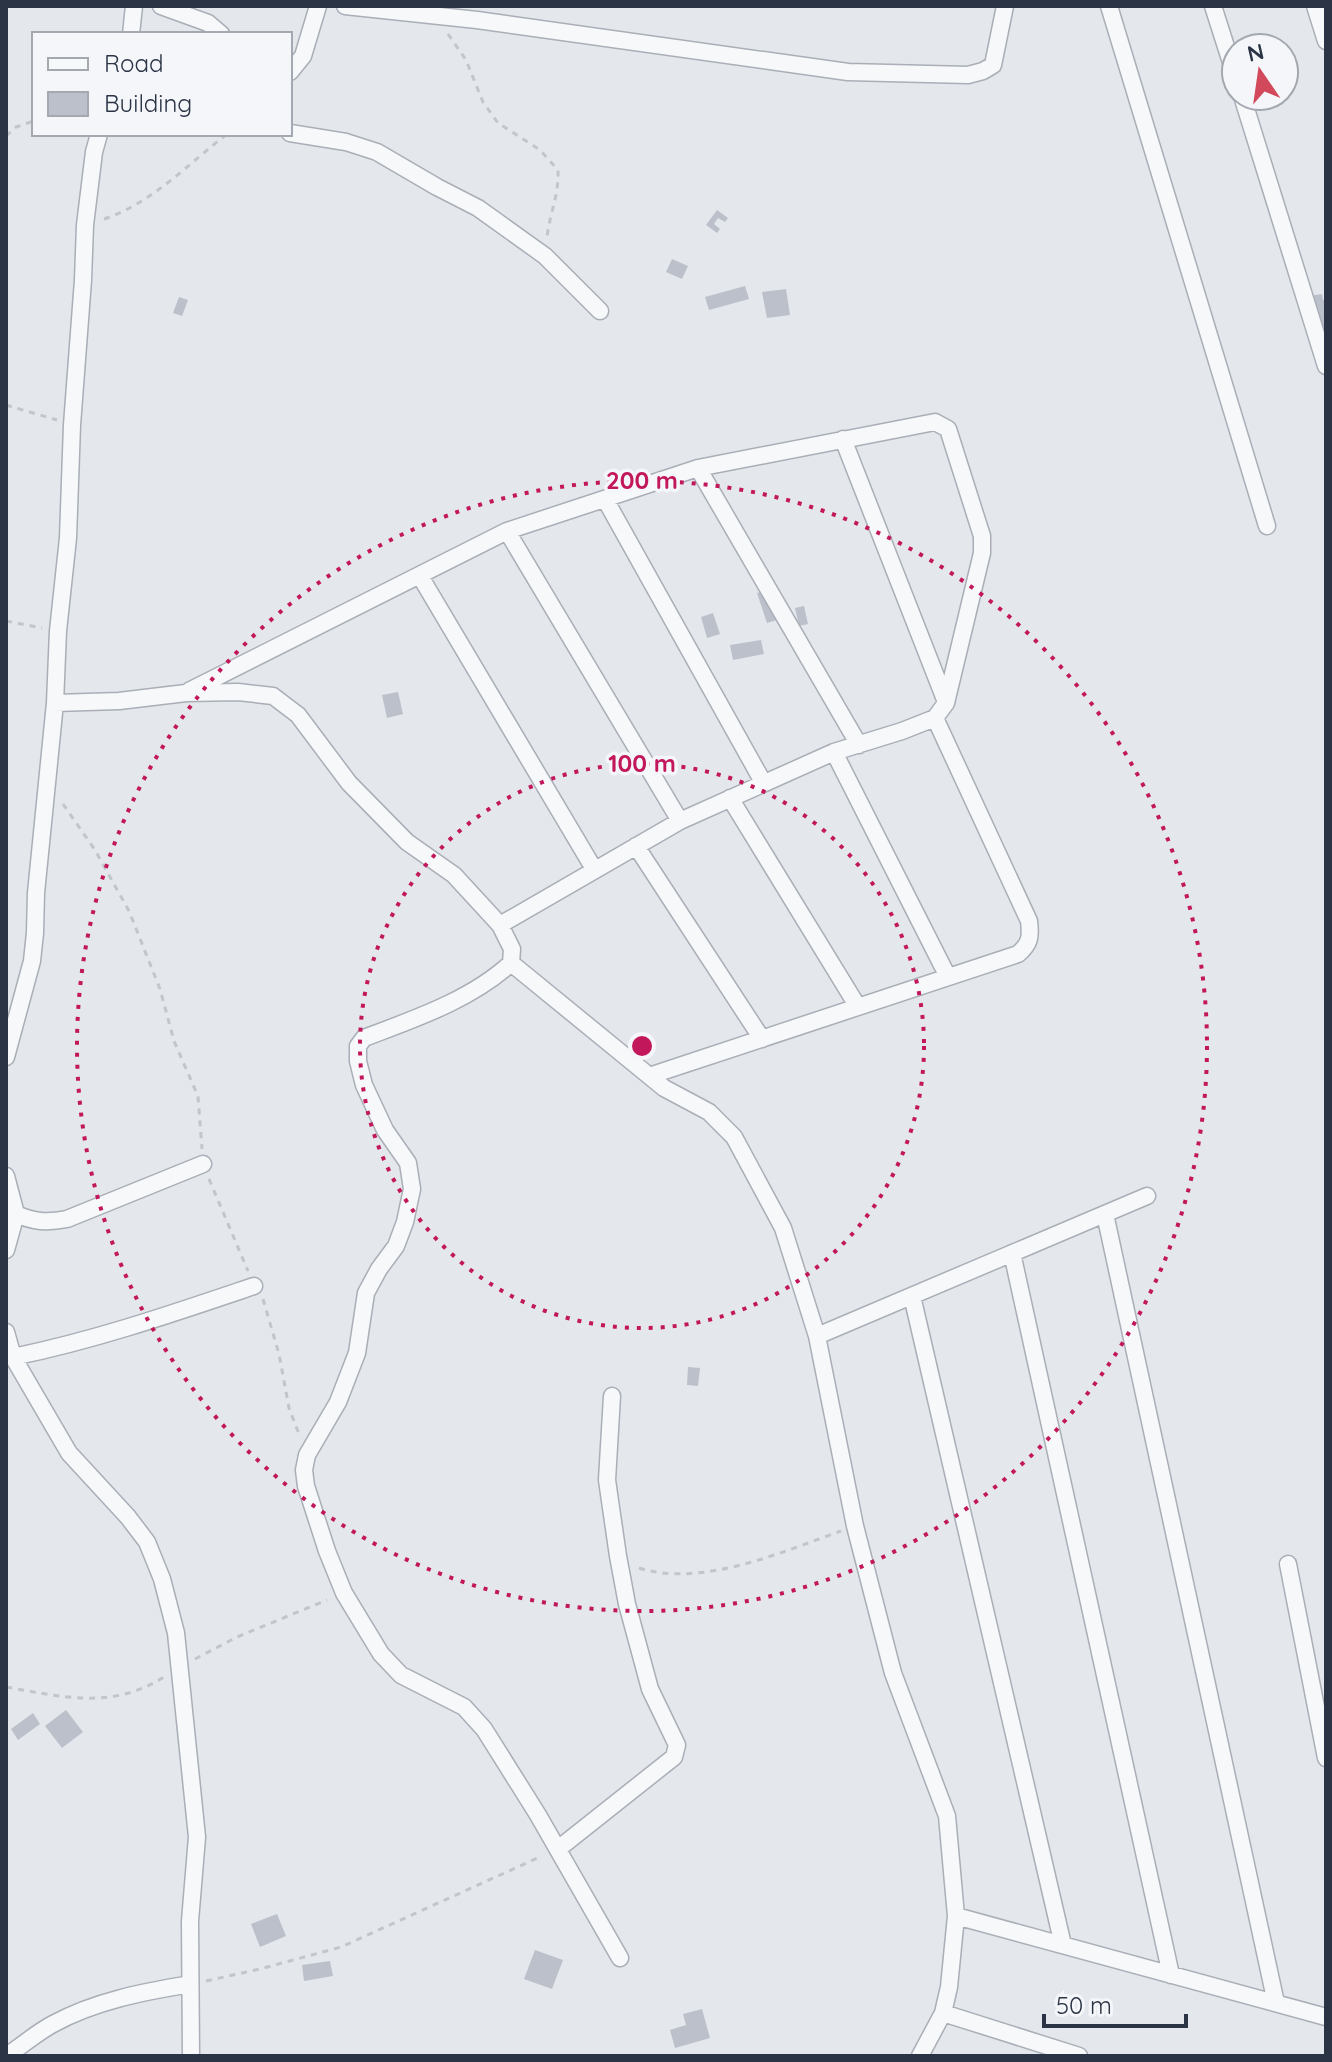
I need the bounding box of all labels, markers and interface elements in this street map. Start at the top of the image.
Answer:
legend [32,32,292,136]
north arrow [1220,32,1300,112]
text: N [1244,37,1267,68]
text: Road [104,48,164,78]
text: Building [104,88,192,118]
text: 200 m [606,465,678,495]
text: 100 m [608,748,676,778]
centre of rings [628,1032,656,1060]
scale bar [1044,1978,1186,2028]
text: 50 m [1056,1990,1112,2020]

